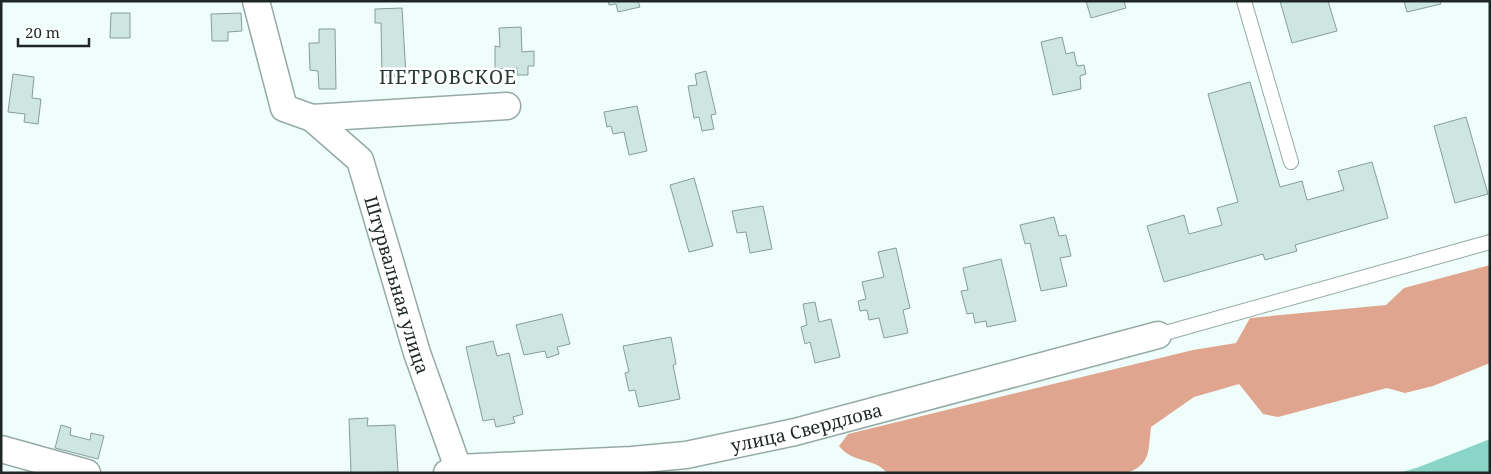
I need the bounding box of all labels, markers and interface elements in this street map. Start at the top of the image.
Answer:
scale bar [18,15,89,47]
text: 20 m [25,22,60,42]
district label: ПЕТРОВСКОЕ [379,64,517,90]
street label: Штурвальная улица [359,193,435,377]
street label: улица Свердлова [728,397,885,457]

